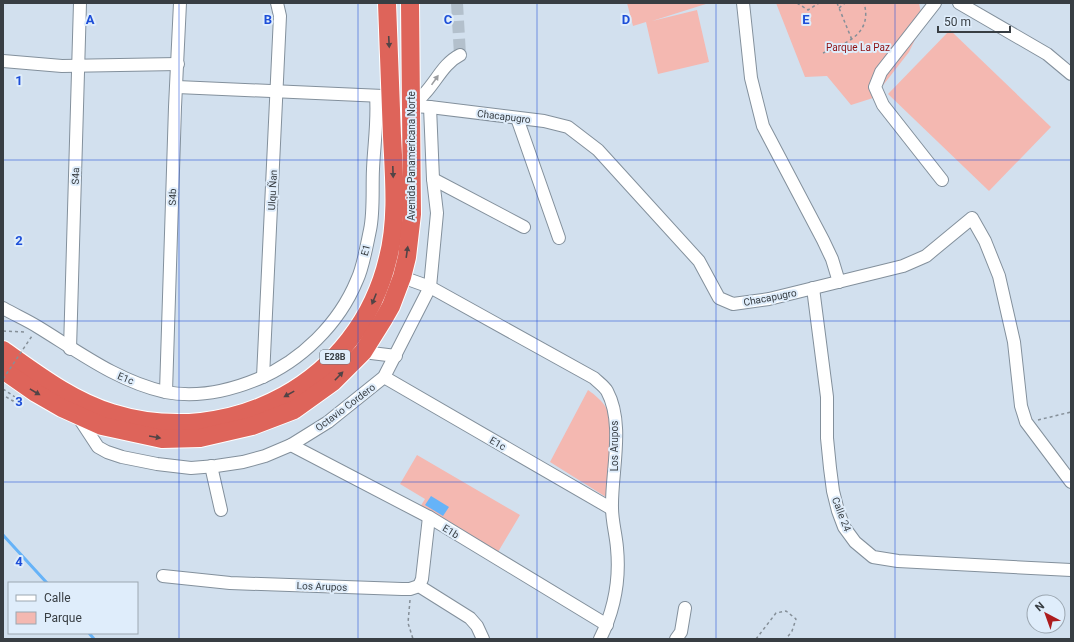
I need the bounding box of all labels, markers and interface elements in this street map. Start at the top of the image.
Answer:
scale bar [938,8,1010,34]
text: A [86,12,95,27]
text: B [264,12,272,27]
text: C [444,12,453,27]
text: D [622,12,630,27]
text: E [802,12,810,27]
text: 50 m [944,15,971,29]
one-way arrow [385,36,392,48]
park label: Parque La Paz [826,42,890,53]
text: 1 [15,73,23,88]
one-way arrow [431,75,439,85]
street label: Avenida Panamericana Norte [406,91,417,221]
street label: Chacapugro [477,108,532,125]
one-way arrow [390,166,397,178]
street label: S4a [70,167,81,185]
street label: Ulqu Ñan [265,169,279,211]
street label: S4b [167,188,178,206]
text: 2 [15,233,23,248]
street label: E1 [359,243,372,257]
one-way arrow [404,246,410,258]
street label: Chacapugro [743,287,798,308]
one-way arrow [371,293,377,305]
road number: E28B [320,350,350,364]
street label: E1c [116,370,136,387]
one-way arrow [335,371,344,381]
street label: Octavio Cordero [313,381,377,433]
one-way arrow [30,388,40,396]
one-way arrow [283,390,294,397]
text: 3 [15,394,23,409]
street label: Los Arupos [609,421,620,471]
one-way arrow [149,435,162,441]
street label: E1c [488,435,508,452]
street label: Calle 24 [830,495,853,533]
street label: E1b [441,522,461,541]
text: 4 [15,554,23,569]
street label: Los Arupos [296,580,347,593]
legend [8,582,138,634]
text: Calle [44,591,71,605]
north arrow [1026,594,1066,634]
text: N [1033,599,1047,614]
text: Parque [44,611,82,625]

